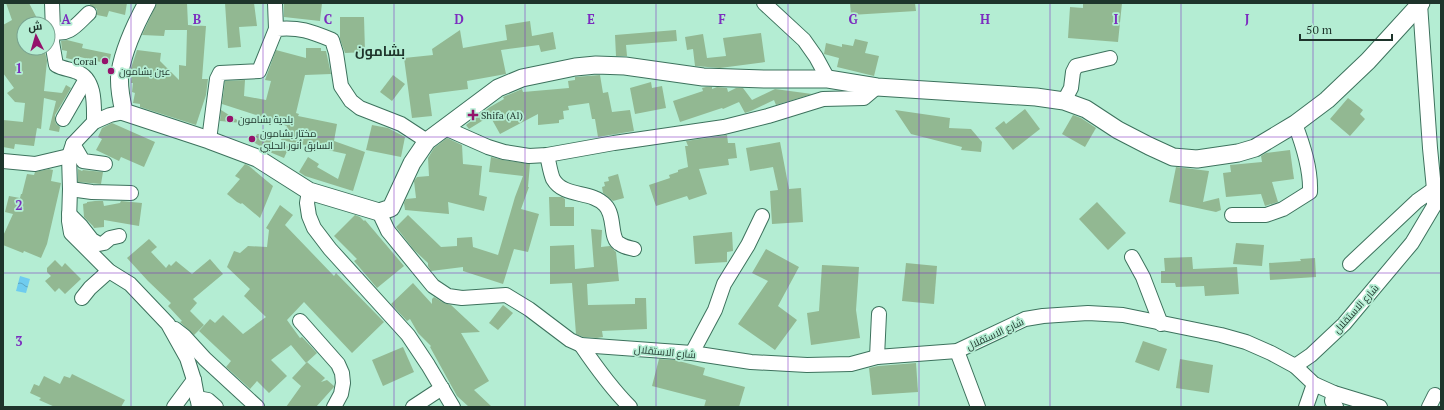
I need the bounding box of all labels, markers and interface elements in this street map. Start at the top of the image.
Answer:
text: A [61,10,71,28]
text: B [193,10,201,28]
text: C [324,10,332,28]
text: D [454,10,464,28]
text: E [587,10,595,28]
text: F [718,10,726,28]
text: G [848,10,858,28]
text: H [980,10,990,28]
text: I [1114,10,1119,28]
text: J [1245,10,1250,28]
north arrow [16,16,56,56]
scale bar [1300,16,1392,42]
text: ش [27,18,43,34]
text: 50 m [1306,22,1333,37]
district label: بشامون [355,41,405,60]
place label: Coral [73,55,97,68]
marker: Coral [100,56,110,66]
text: 1 [15,59,23,77]
place label: عين بشامون [119,65,170,78]
marker: عين بشامون [106,66,116,76]
place label: Shifa (Al) [481,109,523,122]
marker: Shifa (Al) [468,110,478,120]
place label: بلدية بشامون [238,113,293,126]
marker: بلدية بشامون [225,114,235,124]
place label: مختار بشامون السابق أنور الحلبي [260,127,333,153]
marker: مختار بشامون السابق أنور الحلبي [247,134,257,144]
text: 2 [15,196,23,214]
street label: شارع الاستقلال [1330,282,1382,336]
street label: شارع الاستقلال [964,315,1026,353]
text: 3 [15,332,23,350]
street label: شارع الاستقلال [634,343,696,361]

